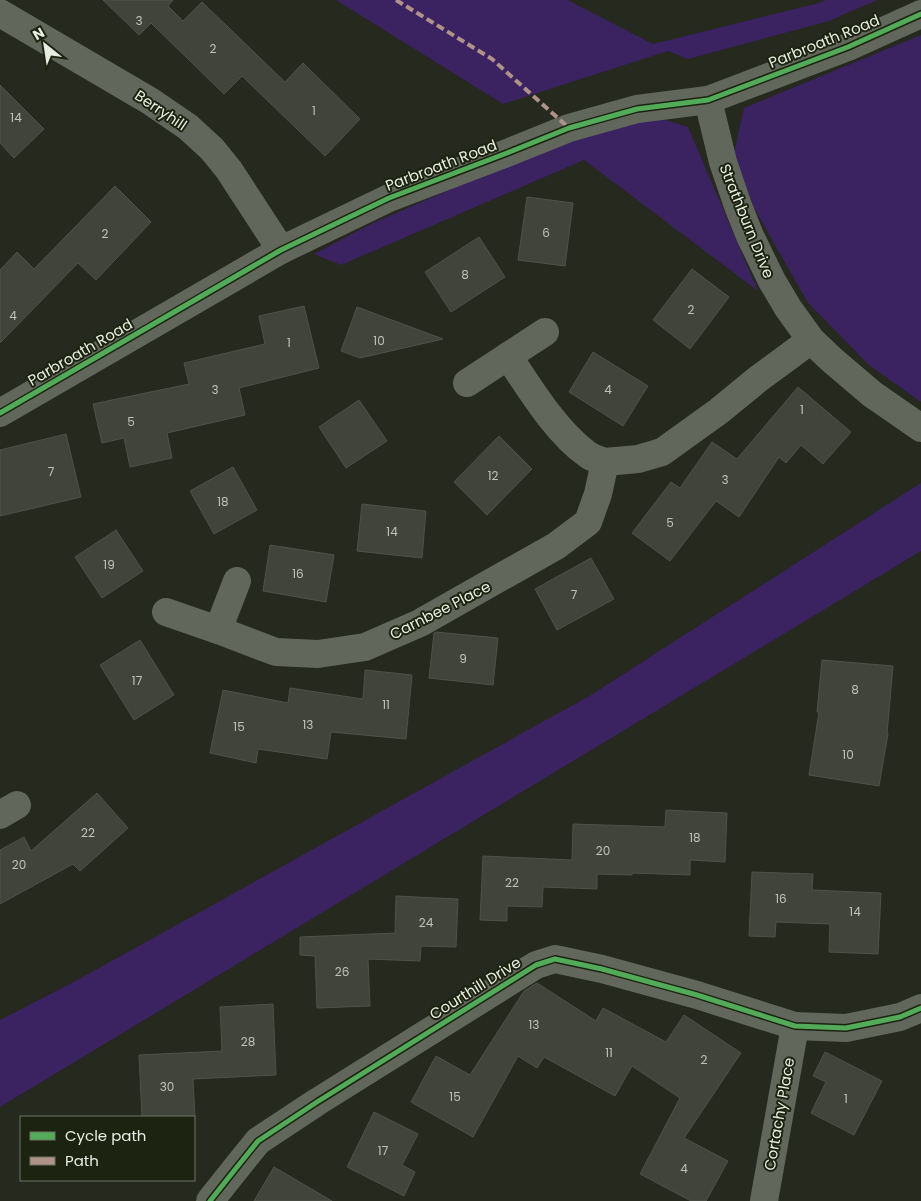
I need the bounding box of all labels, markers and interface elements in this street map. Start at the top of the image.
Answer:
street label: Parbroath Road [765,9,883,73]
house number: 3 [135,12,143,29]
north arrow [20,20,70,70]
text: N [29,22,48,45]
house number: 2 [210,40,217,57]
street label: Berryhill [131,85,191,135]
house number: 1 [312,102,316,119]
house number: 14 [10,109,22,126]
street label: Parbroath Road [382,134,500,196]
street label: Strathburn Drive [714,161,780,281]
house number: 6 [542,224,550,241]
house number: 2 [102,225,109,242]
house number: 8 [461,266,469,283]
house number: 2 [688,301,695,318]
house number: 4 [9,307,17,324]
street label: Parbroath Road [24,313,136,391]
house number: 10 [373,332,385,349]
house number: 1 [287,334,291,351]
house number: 3 [211,381,219,398]
house number: 4 [604,381,612,398]
house number: 1 [800,401,804,418]
house number: 5 [127,413,135,430]
house number: 7 [48,463,55,480]
house number: 12 [488,467,498,484]
house number: 3 [721,471,729,488]
house number: 18 [217,493,229,510]
house number: 5 [666,514,674,531]
house number: 14 [386,523,398,540]
house number: 19 [103,556,115,573]
house number: 16 [292,565,304,582]
street label: Carnbee Place [386,576,494,644]
house number: 7 [571,586,578,603]
house number: 9 [459,650,467,667]
house number: 17 [132,672,143,689]
house number: 8 [851,681,859,698]
house number: 11 [382,696,390,713]
house number: 13 [303,716,313,733]
house number: 15 [233,718,245,735]
house number: 10 [842,746,854,763]
house number: 22 [81,824,95,841]
house number: 18 [689,829,701,846]
house number: 20 [596,842,610,859]
house number: 20 [12,856,26,873]
house number: 22 [505,874,519,891]
house number: 16 [775,890,787,907]
house number: 14 [849,903,861,920]
house number: 24 [419,914,434,931]
street label: Courthill Drive [425,952,525,1024]
house number: 26 [335,963,349,980]
house number: 13 [529,1016,539,1033]
house number: 28 [241,1033,255,1050]
house number: 11 [605,1044,613,1061]
house number: 2 [701,1051,708,1068]
street label: Cortachy Place [759,1056,799,1172]
house number: 30 [160,1078,174,1095]
house number: 15 [449,1088,461,1105]
house number: 1 [844,1090,848,1107]
legend [20,1116,195,1181]
text: Cycle path [65,1125,146,1146]
house number: 17 [378,1142,389,1159]
text: Path [65,1150,99,1171]
house number: 4 [680,1160,688,1177]

